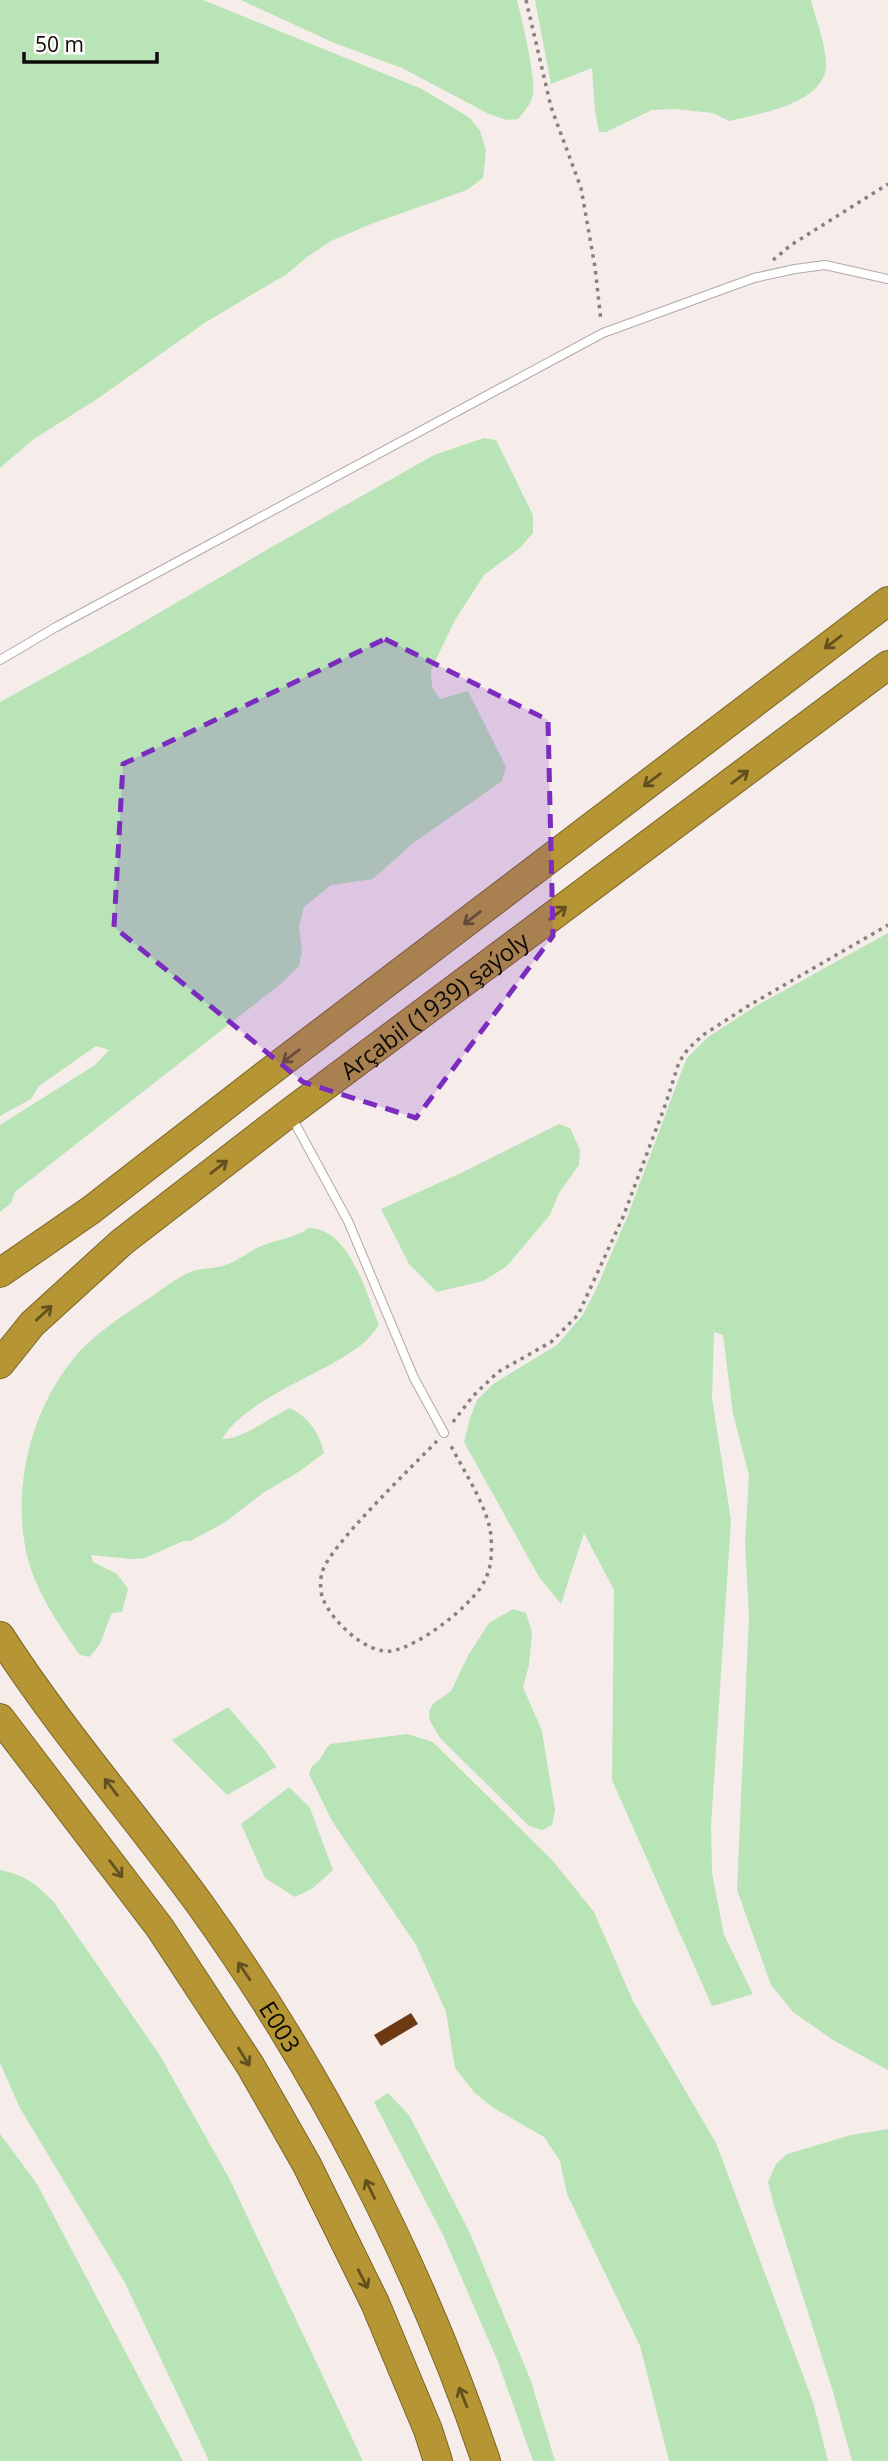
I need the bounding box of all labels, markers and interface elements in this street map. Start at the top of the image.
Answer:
scale bar [24,21,158,65]
text: 50 m [35,30,84,58]
one-way arrow [824,634,843,649]
one-way arrow [730,770,749,784]
one-way arrow [644,772,662,787]
one-way arrow [548,906,567,921]
one-way arrow [463,910,481,925]
street label: Arçabil (1939) şaýoly [333,923,536,1086]
one-way arrow [282,1048,300,1063]
one-way arrow [209,1160,228,1175]
one-way arrow [35,1304,52,1321]
one-way arrow [103,1778,118,1797]
one-way arrow [109,1859,123,1878]
one-way arrow [237,1962,252,1981]
street label: E003 [253,1994,309,2058]
one-way arrow [238,2046,252,2066]
one-way arrow [363,2179,377,2200]
one-way arrow [356,2268,370,2289]
one-way arrow [455,2386,468,2408]

